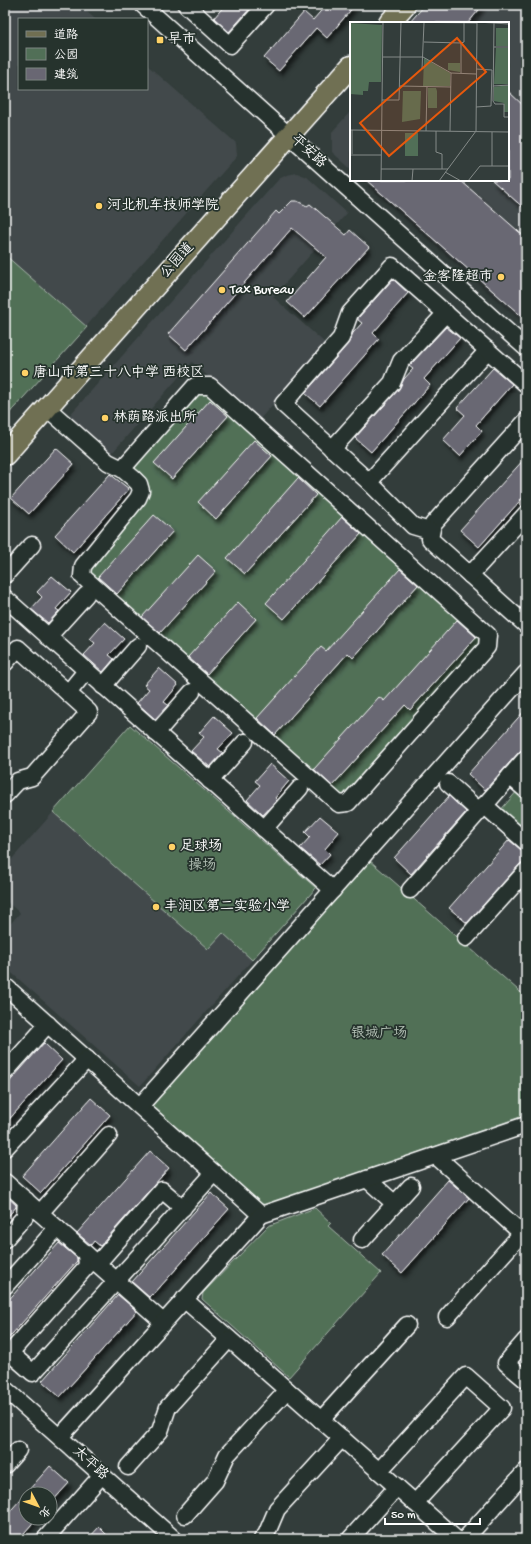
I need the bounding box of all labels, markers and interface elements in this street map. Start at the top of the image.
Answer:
legend [18,18,148,90]
inset map [350,22,509,181]
text: 道路 [54,28,78,43]
place label: 早市 [168,31,196,49]
marker: 早市 [155,35,165,45]
text: 公园 [54,48,78,63]
text: 建筑 [54,68,78,83]
street label: 平安路 [287,131,330,172]
place label: 河北机车技师学院 [107,197,219,215]
marker: 河北机车技师学院 [94,201,104,211]
street label: 公园道 [157,239,198,282]
place label: 金客隆超市 [423,269,493,286]
marker: 金客隆超市 [496,272,506,282]
place label: Tax Bureau [229,282,295,299]
marker: Tax Bureau [217,285,227,295]
place label: 唐山市第三十八中学 西校区 [33,364,204,382]
marker: 唐山市第三十八中学 西校区 [20,368,30,378]
place label: 林荫路派出所 [113,409,197,427]
marker: 林荫路派出所 [100,413,110,423]
place label: 足球场 [180,838,222,856]
marker: 足球场 [167,842,177,852]
park label: 操场 [188,857,216,875]
place label: 丰润区第二实验小学 [164,898,290,916]
marker: 丰润区第二实验小学 [151,902,161,912]
park label: 银城广场 [351,1025,407,1043]
street label: 太平路 [69,1443,112,1484]
north arrow [18,1486,58,1526]
scale bar [385,1500,480,1526]
text: 北 [36,1503,52,1519]
text: 50 m [391,1509,416,1523]

